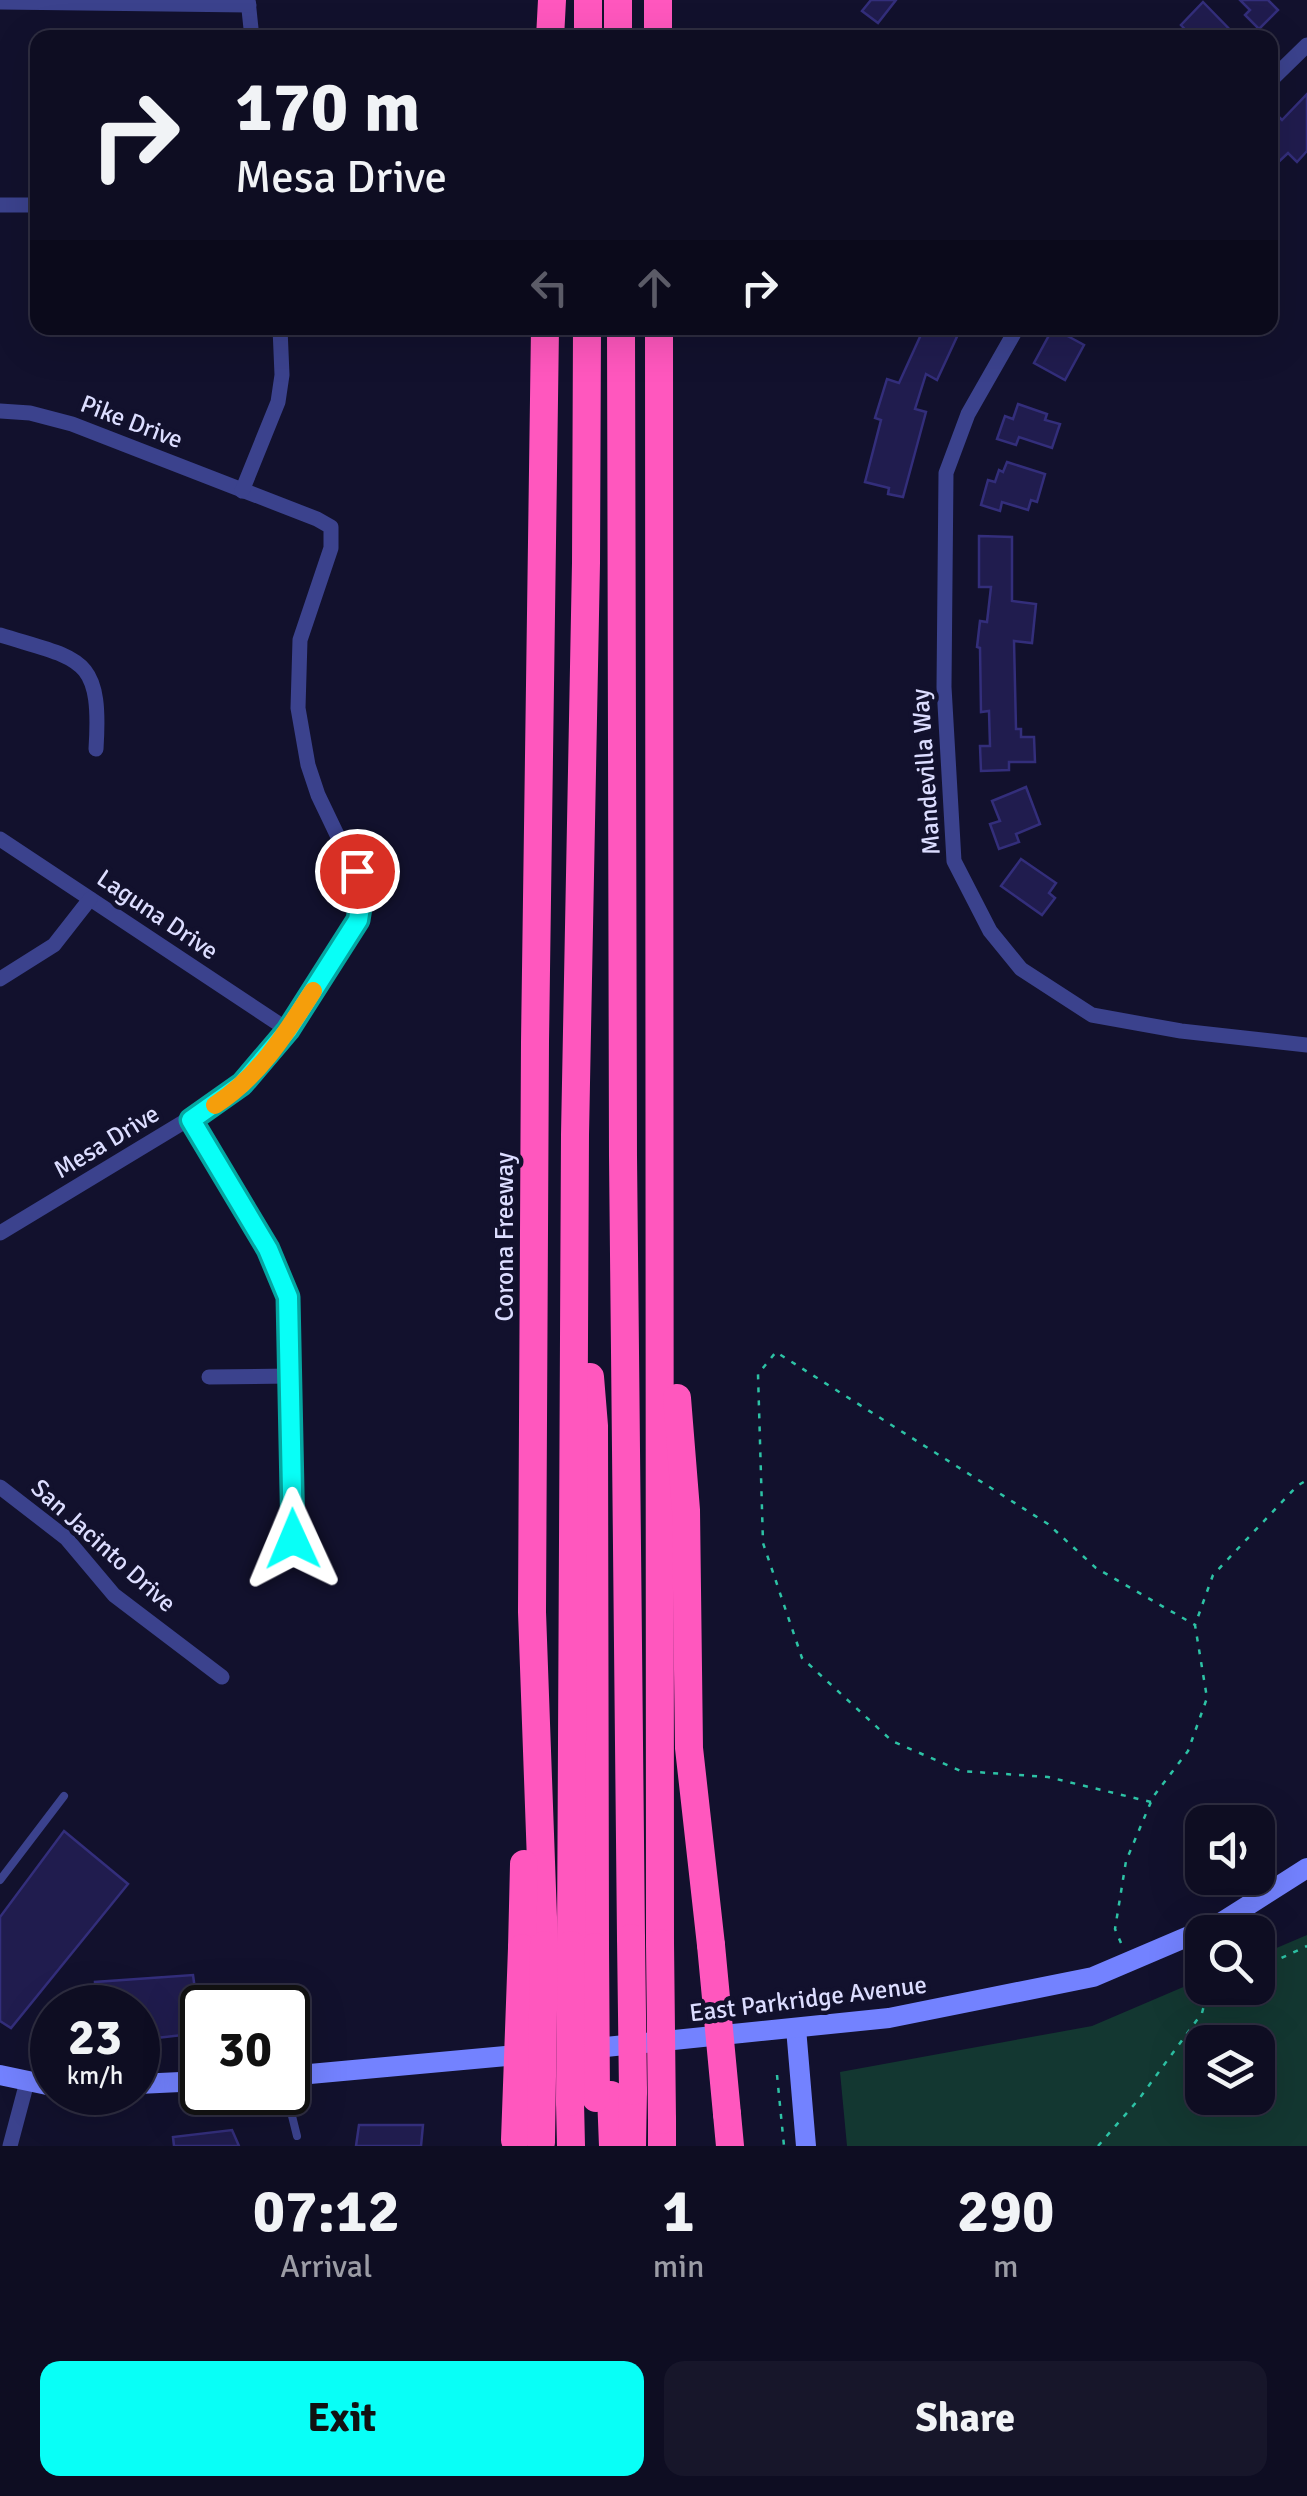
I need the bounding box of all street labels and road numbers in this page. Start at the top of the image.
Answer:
street label: Pike Drive [76,388,187,455]
street label: Mandevilla Way [904,687,947,856]
street label: Laguna Drive [91,862,224,966]
street label: Mesa Drive [48,1098,165,1185]
street label: Corona Freeway [489,1152,520,1322]
street label: San Jacinto Drive [25,1472,182,1619]
street label: East Parkridge Avenue [688,1969,929,2028]

